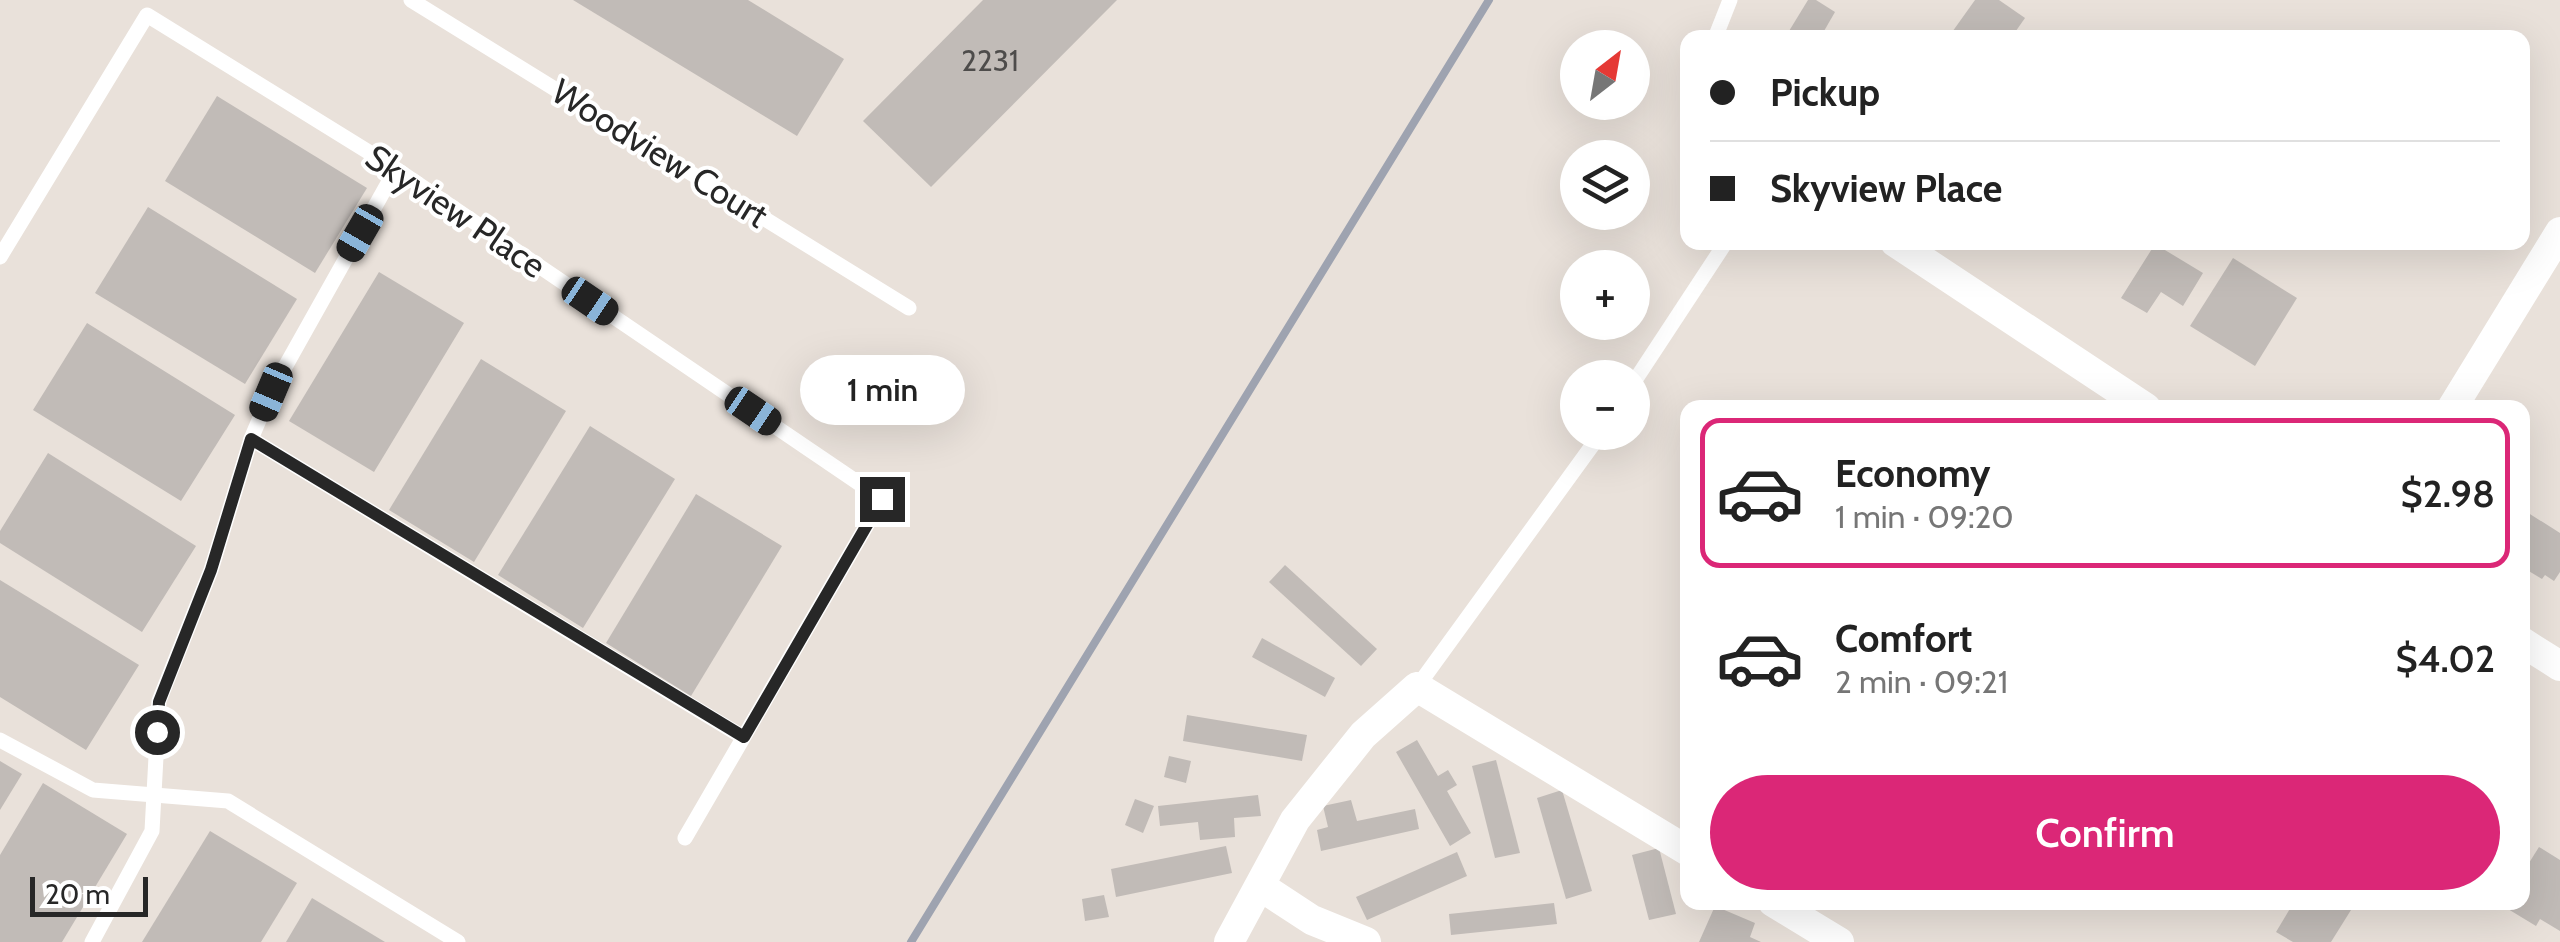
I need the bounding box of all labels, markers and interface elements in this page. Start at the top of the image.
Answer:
north arrow [1560,30,1650,120]
map controls [1560,30,1650,450]
house number: 2231 [961,42,1019,79]
street label: Woodview Court [544,69,776,237]
text: Pickup [1770,69,1880,116]
street label: Skyview Place [358,135,554,287]
button: layers [1560,140,1650,230]
text: Skyview Place [1770,165,2002,212]
car [332,200,388,266]
button: + [1560,250,1650,340]
car [557,272,623,330]
callout: 1 min [800,354,964,424]
car [245,359,297,425]
button: − [1560,360,1650,450]
text: 1 min [847,370,918,409]
car [720,382,786,440]
icon: car [1715,448,1805,538]
text: Economy [1835,450,1990,497]
text: $2.98 [2401,470,2495,517]
route end [860,477,905,522]
text: 1 min · 09:20 [1835,497,2014,536]
icon: car [1715,613,1805,703]
text: Comfort [1835,615,1972,662]
text: $4.02 [2396,635,2495,682]
text: 2 min · 09:21 [1835,662,2008,701]
route start [135,710,180,755]
button: Confirm [1710,775,2500,890]
scale bar [30,872,148,916]
text: 20 m [45,877,110,911]

